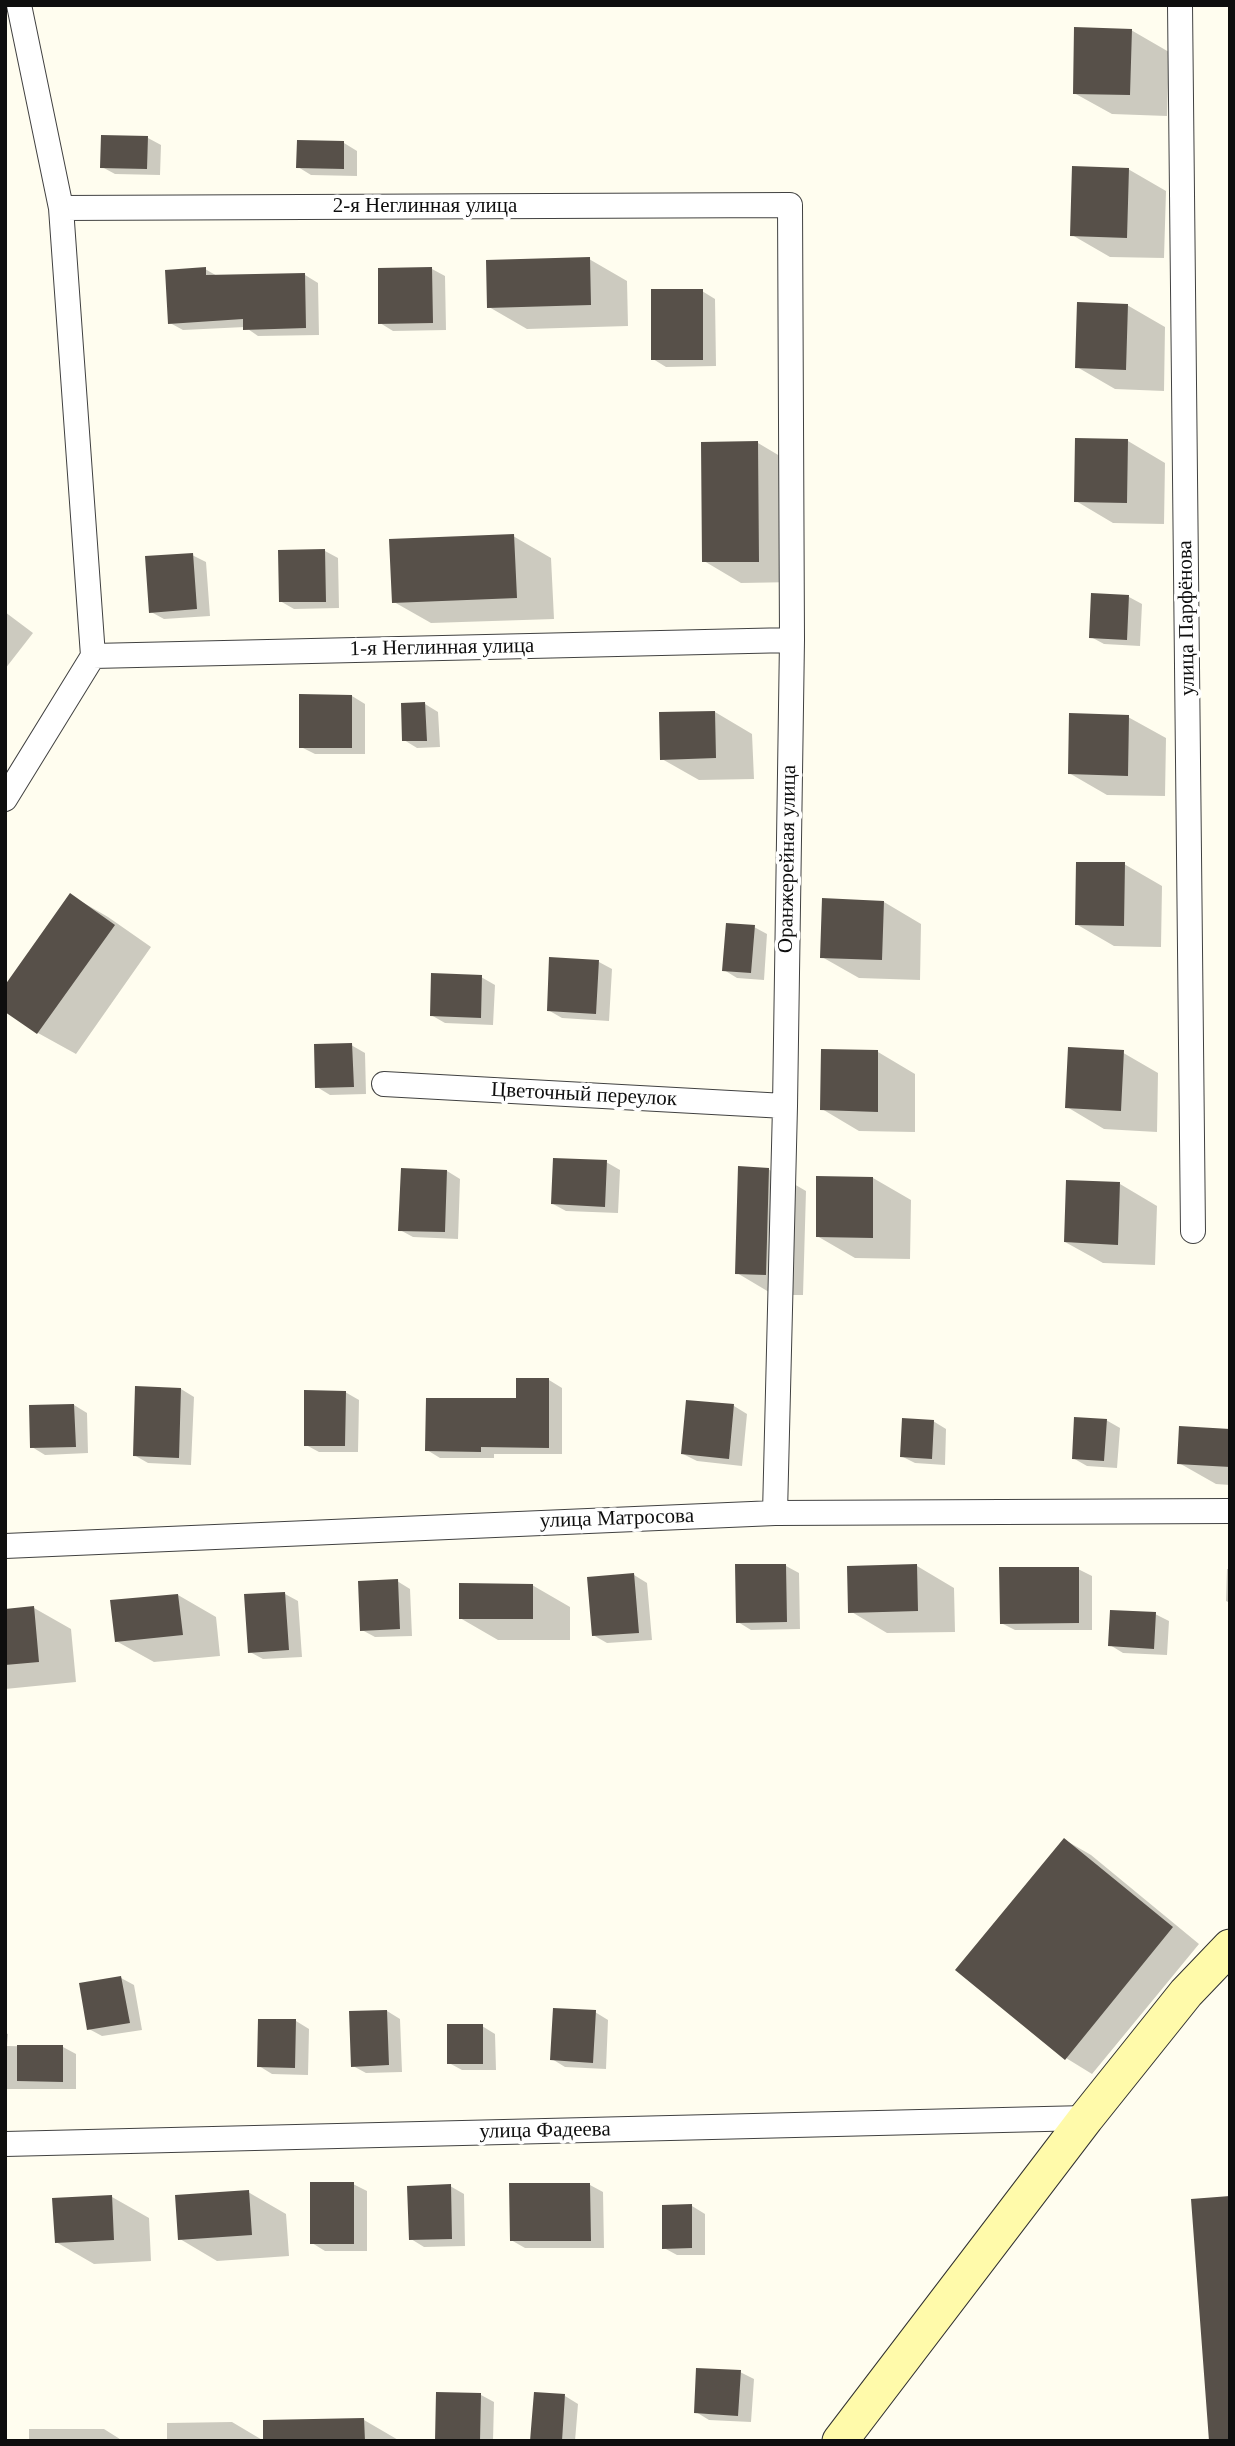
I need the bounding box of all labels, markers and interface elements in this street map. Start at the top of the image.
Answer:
street label: 2-я Неглинная улица [333,193,517,219]
street label: улица Парфёнова [1173,540,1201,696]
street label: 1-я Неглинная улица [349,634,535,662]
street label: Оранжерейная улица [774,765,802,953]
street label: Цветочный переулок [490,1078,678,1112]
street label: улица Матросова [539,1504,695,1534]
street label: улица Фадеева [479,2117,611,2145]

